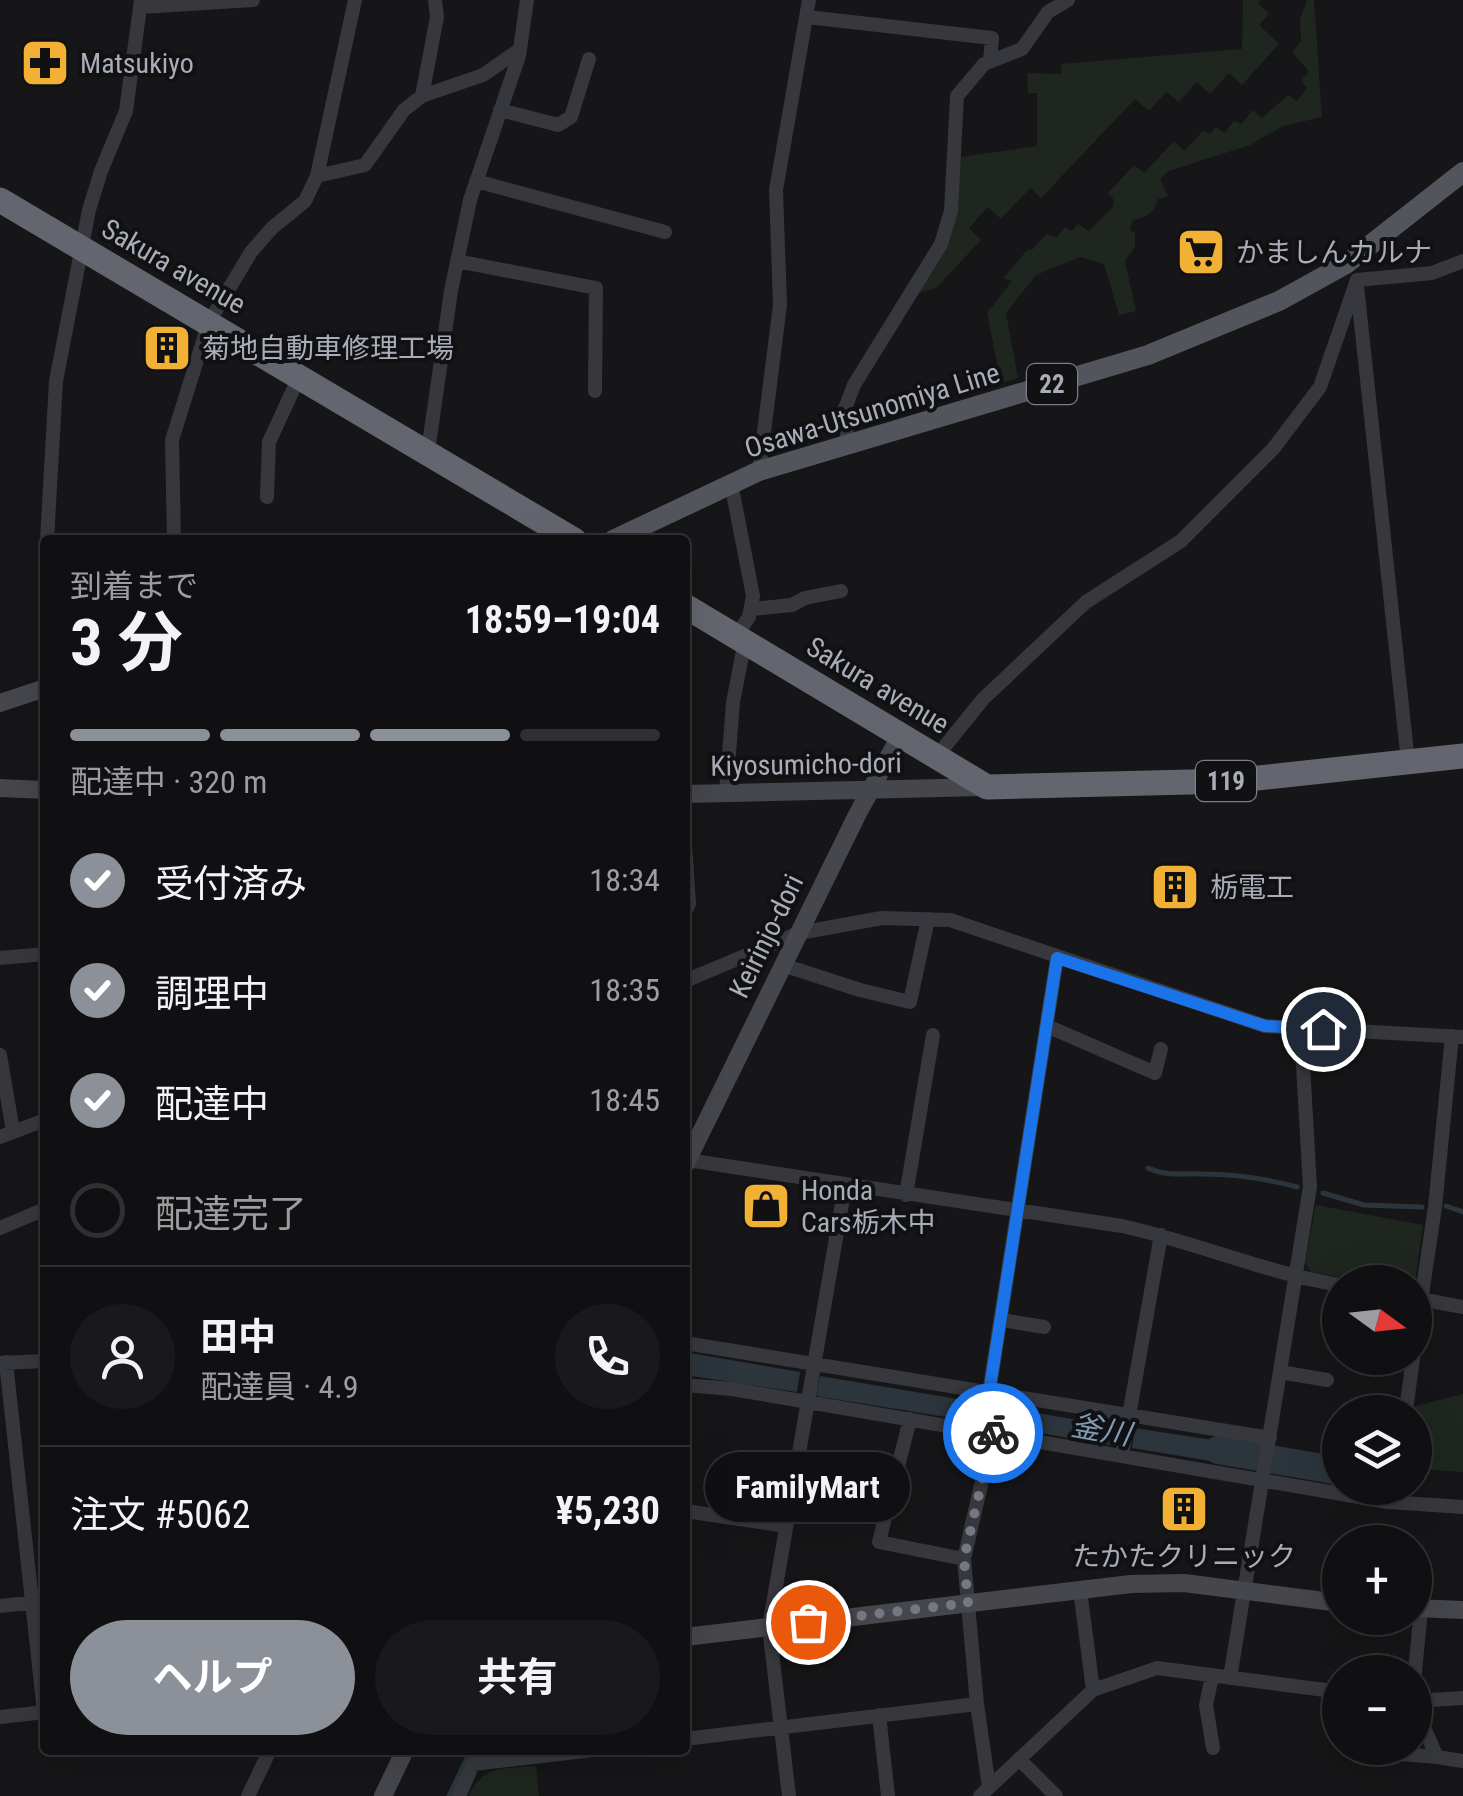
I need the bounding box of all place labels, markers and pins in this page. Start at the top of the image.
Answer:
pharmacy icon: Matsukiyo [19,37,71,89]
place label: Matsukiyo [80,47,194,80]
supermarket icon: かましんカルナ [1175,226,1227,278]
place label: かましんカルナ [1236,236,1432,269]
building icon: 菊地自動車修理工場 [141,322,193,374]
place label: 菊地自動車修理工場 [202,332,454,365]
building icon: 栃電工 [1149,861,1201,913]
place label: 栃電工 [1210,871,1294,904]
pin [1281,987,1366,1072]
place label: Honda Cars栃木中 [801,1174,936,1239]
shop icon: Honda Cars栃木中 [740,1180,792,1232]
callout: FamilyMart [706,1452,910,1522]
building icon: たかたクリニック [1158,1483,1210,1535]
place label: たかたクリニック [1072,1540,1296,1573]
pin [766,1580,851,1665]

